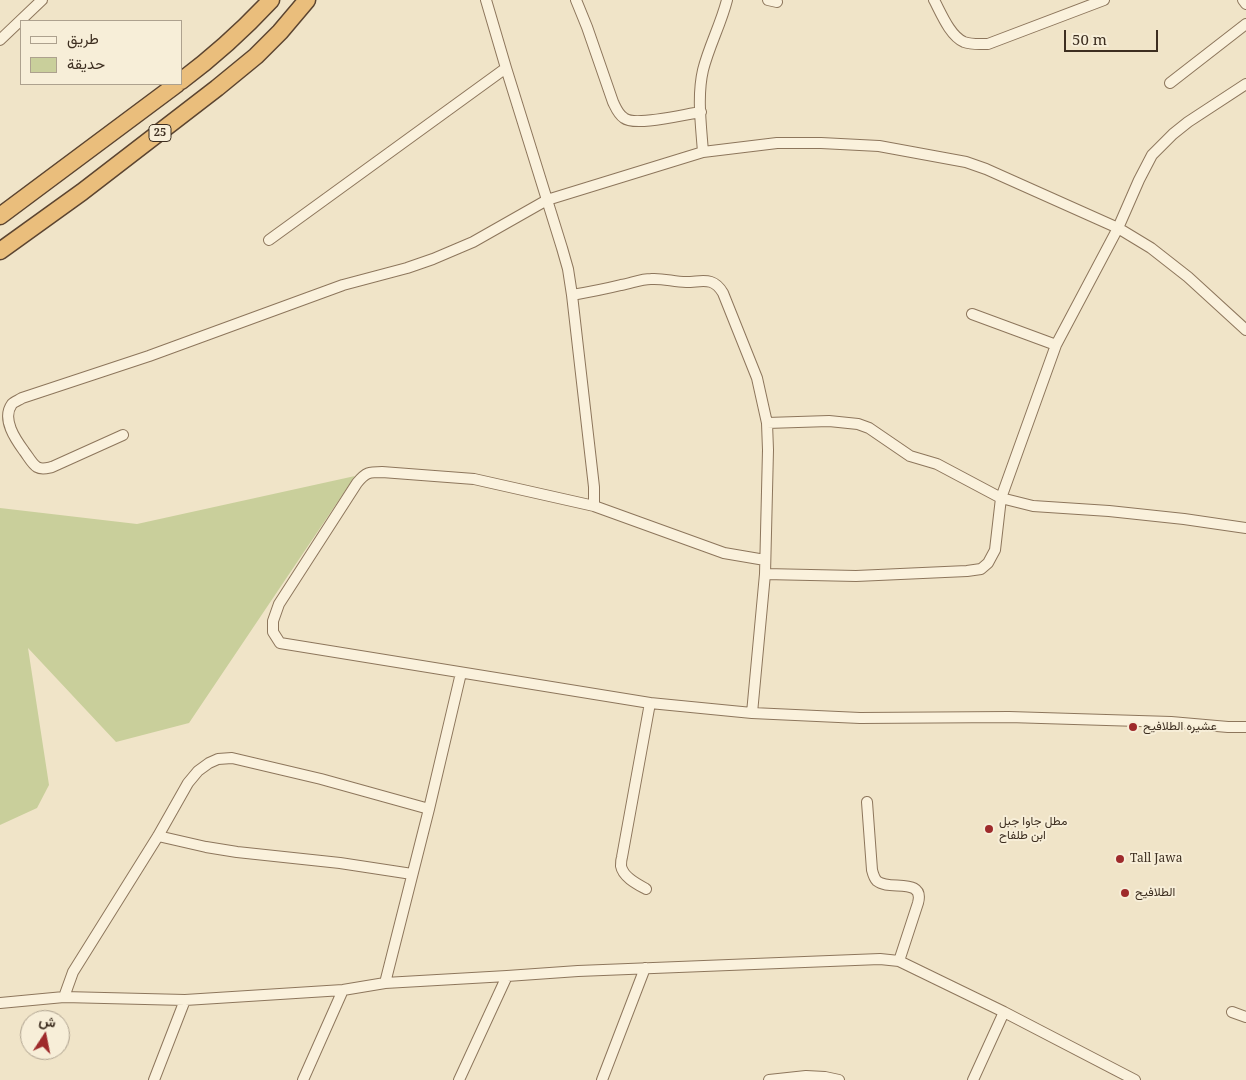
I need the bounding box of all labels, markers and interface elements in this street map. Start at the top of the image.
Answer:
legend [20,20,182,85]
scale bar [1066,20,1160,52]
text: طريق [67,28,99,48]
text: 50 m [1072,29,1107,49]
text: حديقة [67,53,105,73]
road number: 25 [149,125,171,142]
place label: عشيره الطلافيح [1143,720,1217,734]
marker: عشيره الطلافيح [1127,721,1139,733]
place label: مطل جاوا جبل ابن طلفاح [999,815,1067,843]
marker: مطل جاوا جبل ابن طلفاح [983,823,995,835]
place label: Tall Jawa [1130,852,1182,866]
marker: Tall Jawa [1114,853,1126,865]
place label: الطلافيح [1135,886,1175,900]
marker: الطلافيح [1119,887,1131,899]
north arrow [20,1010,70,1060]
text: ش [38,1010,58,1032]

